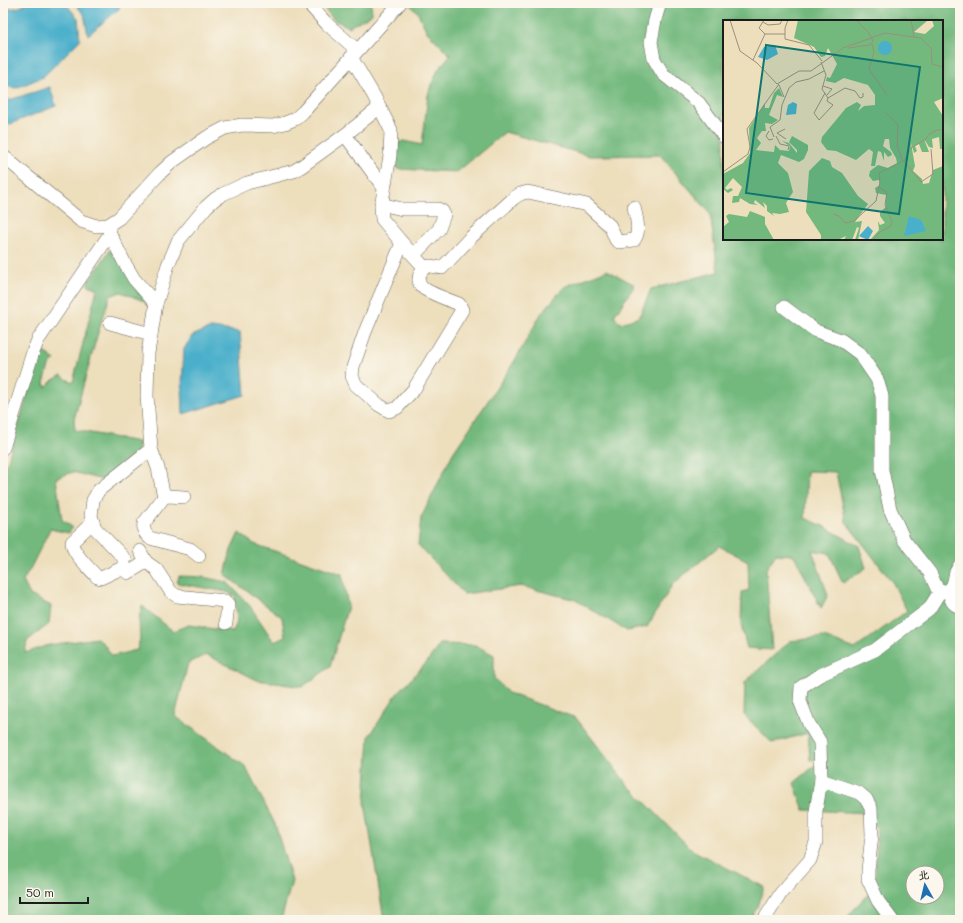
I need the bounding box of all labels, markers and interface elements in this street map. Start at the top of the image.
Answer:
inset map [723,20,943,240]
north arrow [905,865,945,905]
text: 北 [917,866,930,883]
scale bar [20,879,88,905]
text: 50 m [26,884,54,900]

